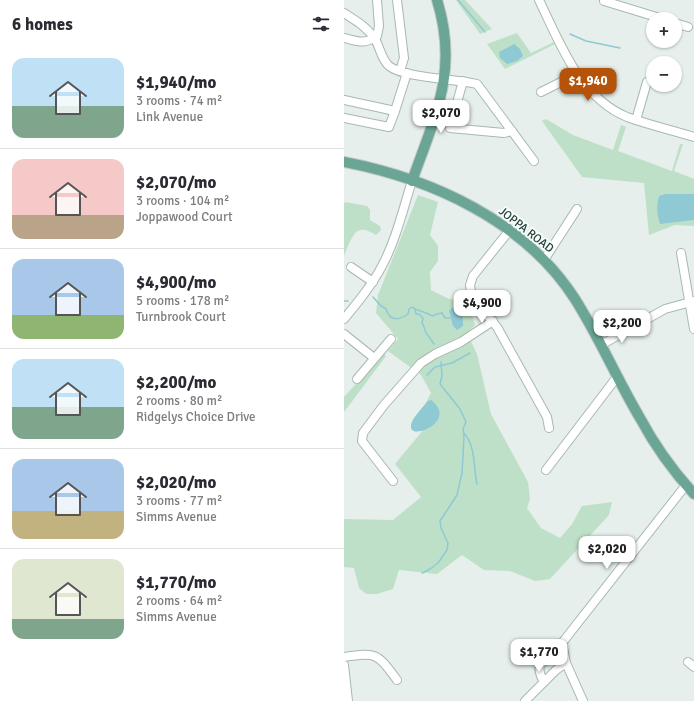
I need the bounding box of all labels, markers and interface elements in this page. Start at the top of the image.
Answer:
map controls [646,12,682,92]
button: + [646,12,682,48]
icon: filters [310,13,332,35]
text: 6 homes [12,14,73,35]
button: − [646,56,682,92]
pin: $1,940 [555,68,621,102]
text: $1,940/mo [136,72,216,93]
text: $1,940 [569,73,607,89]
icon: home [44,74,92,122]
text: 3 rooms · 74 m² [136,93,222,109]
pin: $2,070 [408,100,474,134]
text: $2,070 [422,105,460,121]
text: Link Avenue [136,109,203,125]
text: $2,070/mo [136,172,216,193]
icon: home [44,175,92,223]
text: 3 rooms · 104 m² [136,193,229,209]
street label: JOPPA ROAD [495,204,557,256]
text: Joppawood Court [136,209,233,225]
text: $4,900/mo [136,272,216,293]
icon: home [44,275,92,323]
pin: $4,900 [449,290,515,324]
text: 5 rooms · 178 m² [136,293,229,309]
text: $4,900 [463,295,501,311]
text: Turnbrook Court [136,309,226,325]
pin: $2,200 [589,310,655,344]
text: $2,200 [603,315,641,331]
text: $2,200/mo [136,372,216,393]
icon: home [44,375,92,423]
text: 2 rooms · 80 m² [136,393,222,409]
text: Ridgelys Choice Drive [136,409,256,425]
text: $2,020/mo [136,472,216,493]
icon: home [44,475,92,523]
text: 3 rooms · 77 m² [136,493,222,509]
text: Simms Avenue [136,509,217,525]
pin: $2,020 [574,536,640,570]
text: $2,020 [588,541,626,557]
text: $1,770/mo [136,572,216,593]
icon: home [44,575,92,623]
text: 2 rooms · 64 m² [136,593,222,609]
text: Simms Avenue [136,609,217,625]
pin: $1,770 [506,639,572,673]
text: $1,770 [520,644,558,660]

